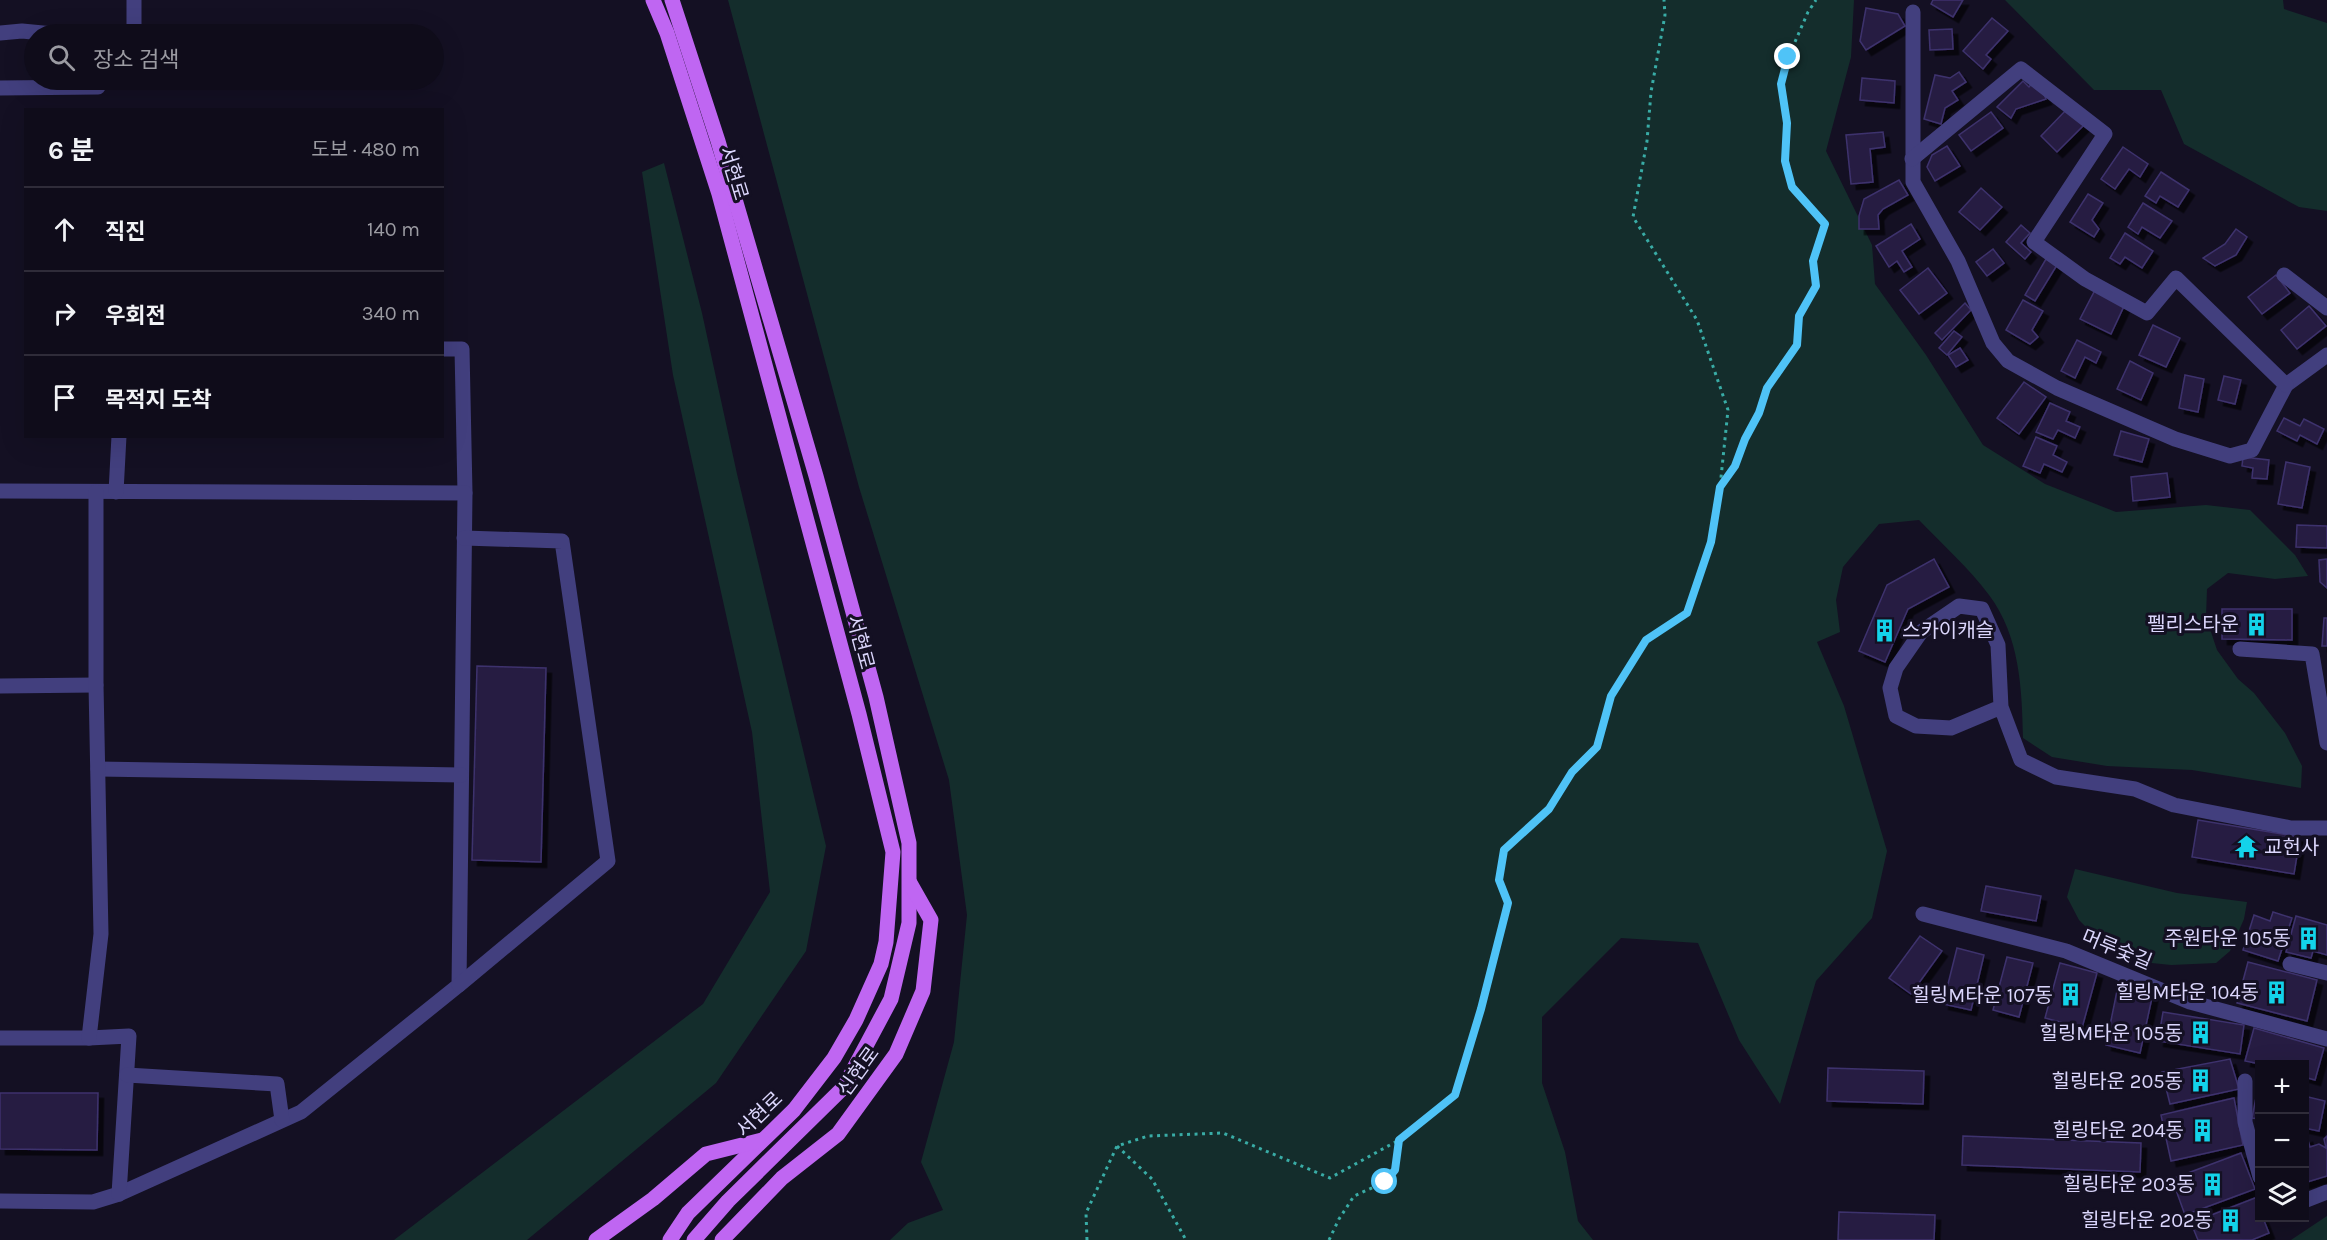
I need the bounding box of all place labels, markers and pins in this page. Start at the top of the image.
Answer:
building icon: 펠리스타운 [2244,611,2270,637]
place label: 펠리스타운 [2147,613,2239,636]
building icon: 스카이캐슬 [1871,617,1897,643]
place label: 스카이캐슬 [1902,619,1994,642]
temple icon: 교헌사 [2233,834,2259,860]
place label: 교헌사 [2264,836,2319,859]
building icon: 주원타운 105동 [2296,925,2322,951]
place label: 주원타운 105동 [2164,927,2291,950]
building icon: 힐링M타운 104동 [2264,979,2290,1005]
place label: 힐링M타운 104동 [2116,981,2259,1004]
building icon: 힐링M타운 107동 [2058,982,2084,1008]
place label: 힐링M타운 107동 [1911,984,2053,1007]
building icon: 힐링M타운 105동 [2188,1020,2214,1046]
place label: 힐링M타운 105동 [2040,1022,2183,1045]
building icon: 힐링타운 205동 [2188,1068,2214,1094]
place label: 힐링타운 205동 [2052,1070,2183,1093]
building icon: 힐링타운 204동 [2189,1117,2215,1143]
place label: 힐링타운 204동 [2053,1119,2184,1142]
building icon: 힐링타운 203동 [2200,1171,2226,1197]
place label: 힐링타운 203동 [2063,1173,2195,1196]
building icon: 힐링타운 202동 [2218,1207,2244,1233]
place label: 힐링타운 202동 [2081,1209,2213,1232]

